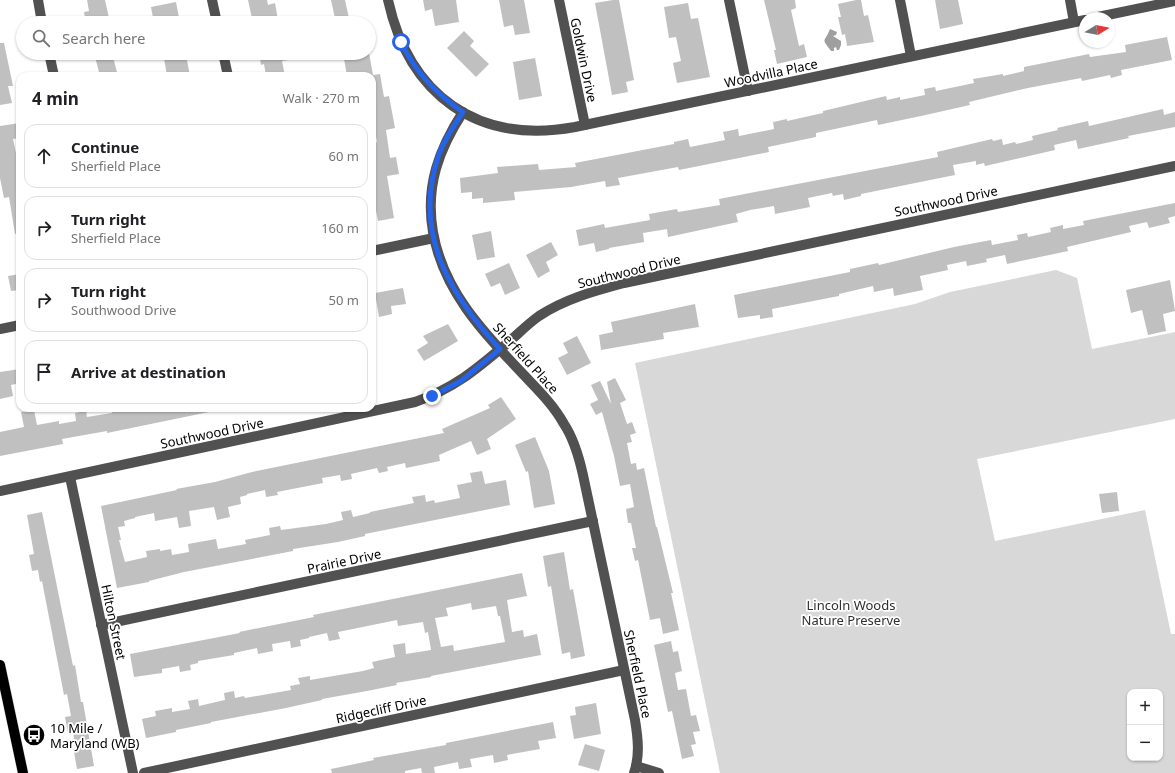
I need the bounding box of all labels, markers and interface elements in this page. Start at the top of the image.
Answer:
north arrow [1079,12,1115,48]
search box [16,16,376,60]
street label: Goldwin Drive [566,16,602,104]
icon: search [30,27,52,49]
text: Search here [62,28,145,48]
route start [392,33,410,51]
street label: Woodvilla Place [723,54,819,92]
text: 4 min [32,87,79,110]
text: Walk · 270 m [282,89,360,107]
text: Continue [71,137,139,157]
icon: ahead [33,145,55,167]
text: 60 m [329,147,359,165]
text: Sherfield Place [71,157,161,175]
street label: Southwood Drive [893,181,999,221]
text: Turn right [71,209,146,229]
icon: right [33,217,55,239]
text: 160 m [321,219,359,237]
text: Sherfield Place [71,229,161,247]
street label: Southwood Drive [576,250,682,292]
text: Turn right [71,281,146,301]
icon: right [33,289,55,311]
text: 50 m [329,291,359,309]
text: Southwood Drive [71,301,176,319]
street label: Sherfield Place [489,319,563,397]
icon: arrive [33,361,55,383]
text: Arrive at destination [71,362,226,382]
route end [423,387,441,405]
street label: Southwood Drive [159,413,265,453]
street label: Prairie Drive [305,544,383,578]
street label: Hilton Street [97,583,131,662]
park label: Lincoln Woods Nature Preserve [802,596,900,629]
street label: Sherfield Place [620,628,656,720]
map controls [1127,689,1163,761]
button: + [1127,689,1163,725]
street label: Ridgecliff Drive [334,691,428,727]
place label: 10 Mile / Maryland (WB) [50,719,140,752]
bus stop icon: 10 Mile / Maryland (WB) [21,722,47,748]
button: − [1127,725,1163,761]

